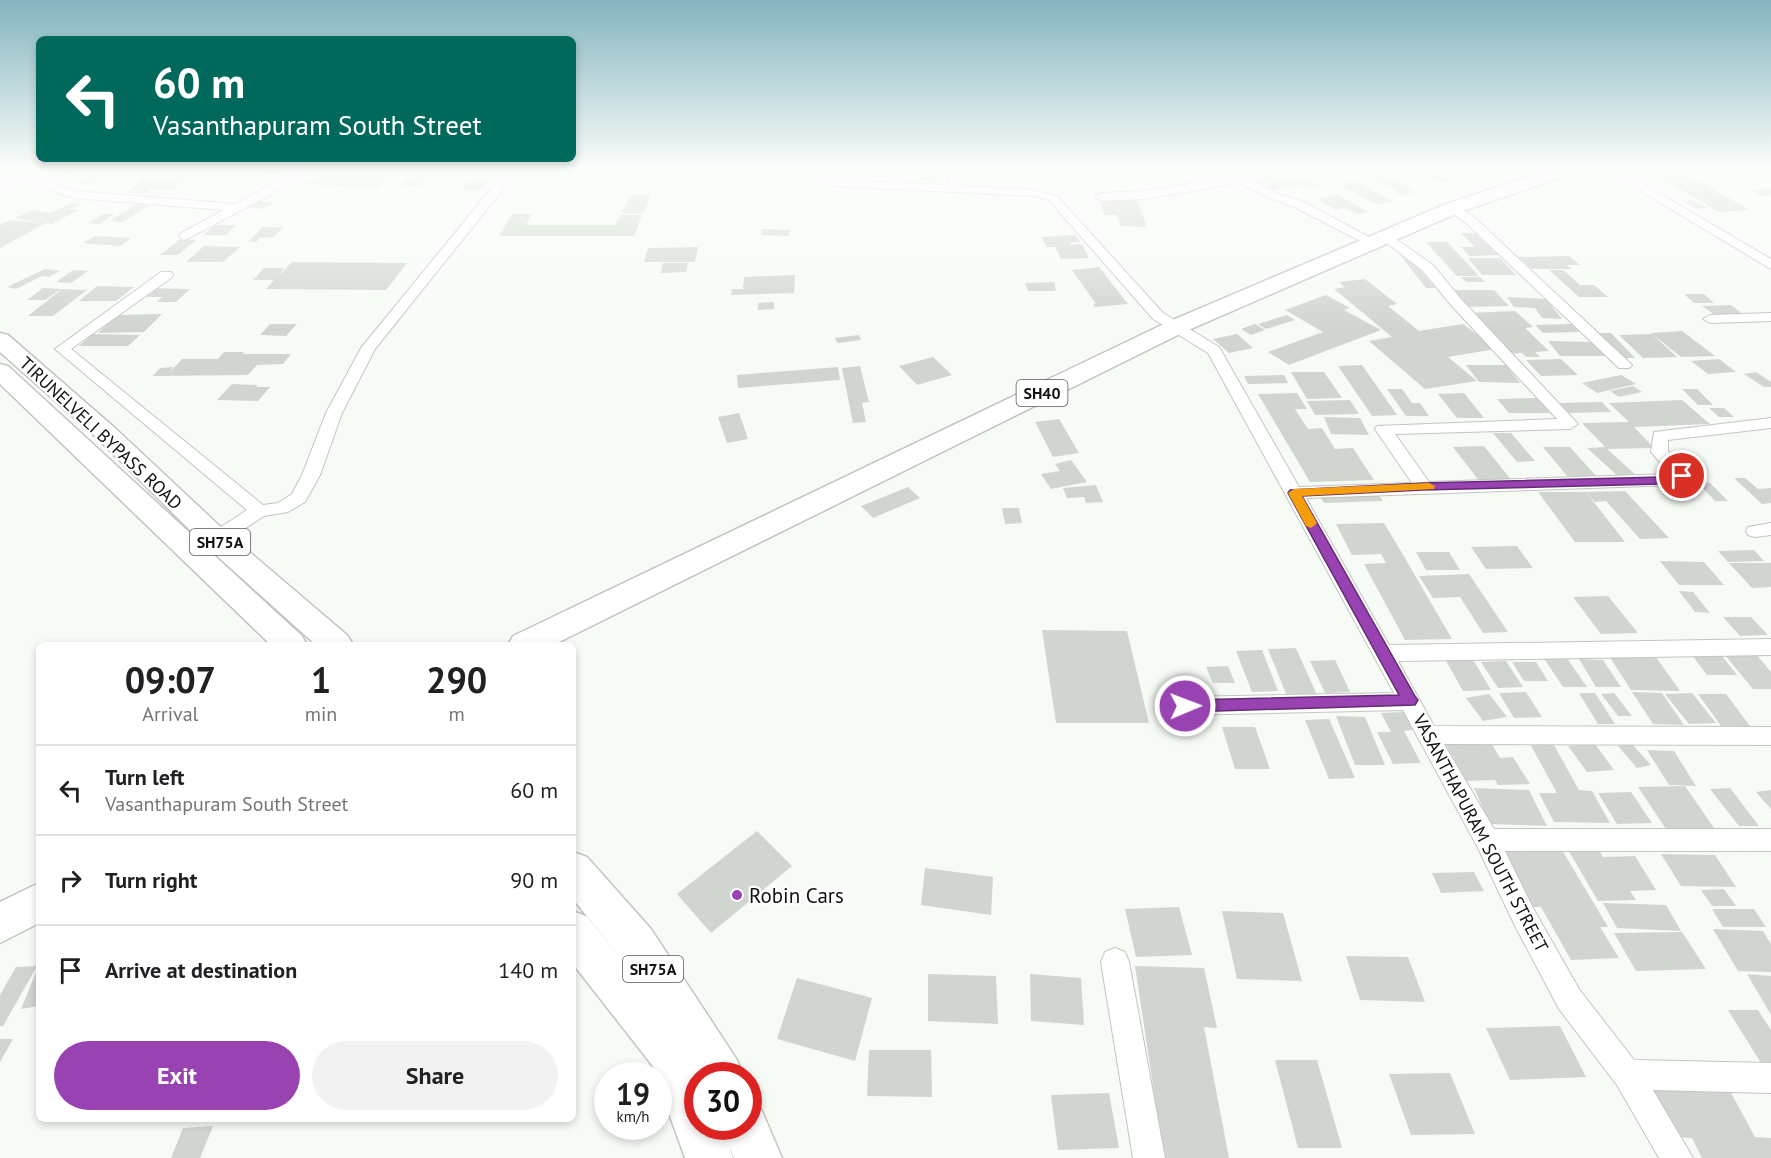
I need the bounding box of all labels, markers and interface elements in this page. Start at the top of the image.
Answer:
text: 60 m [153,55,245,110]
icon: left [54,60,132,138]
text: Vasanthapuram South Street [153,108,482,142]
street label: TIRUNELVELI BYPASS ROAD [15,352,187,514]
road number: SH40 [1016,380,1068,406]
pin [1656,450,1707,501]
icon: arrive [1665,459,1698,492]
road number: SH75A [190,529,250,555]
text: 09:07 [125,656,216,703]
text: 1 [311,656,331,703]
text: 290 [426,656,487,703]
position arrow [1153,674,1217,738]
text: Arrival [142,701,198,727]
text: min [305,701,337,727]
text: m [449,701,465,727]
street label: VASANTHAPURAM SOUTH STREET [1408,709,1554,956]
text: Turn left [105,763,185,791]
icon: left [54,774,87,807]
text: 60 m [510,776,558,804]
text: Vasanthapuram South Street [105,791,348,817]
icon: right [54,864,87,897]
text: Turn right [105,866,197,894]
text: 90 m [510,866,558,894]
place label: Robin Cars [749,882,844,909]
marker: Robin Cars [730,888,744,902]
icon: arrive [54,954,87,987]
text: Arrive at destination [105,956,297,984]
text: 140 m [498,956,558,984]
road number: SH75A [623,956,683,982]
button: Exit [54,1041,300,1110]
button: Share [312,1041,558,1110]
speed limit sign: 30 [684,1062,762,1140]
text: 19 [616,1074,650,1113]
text: km/h [617,1107,649,1126]

